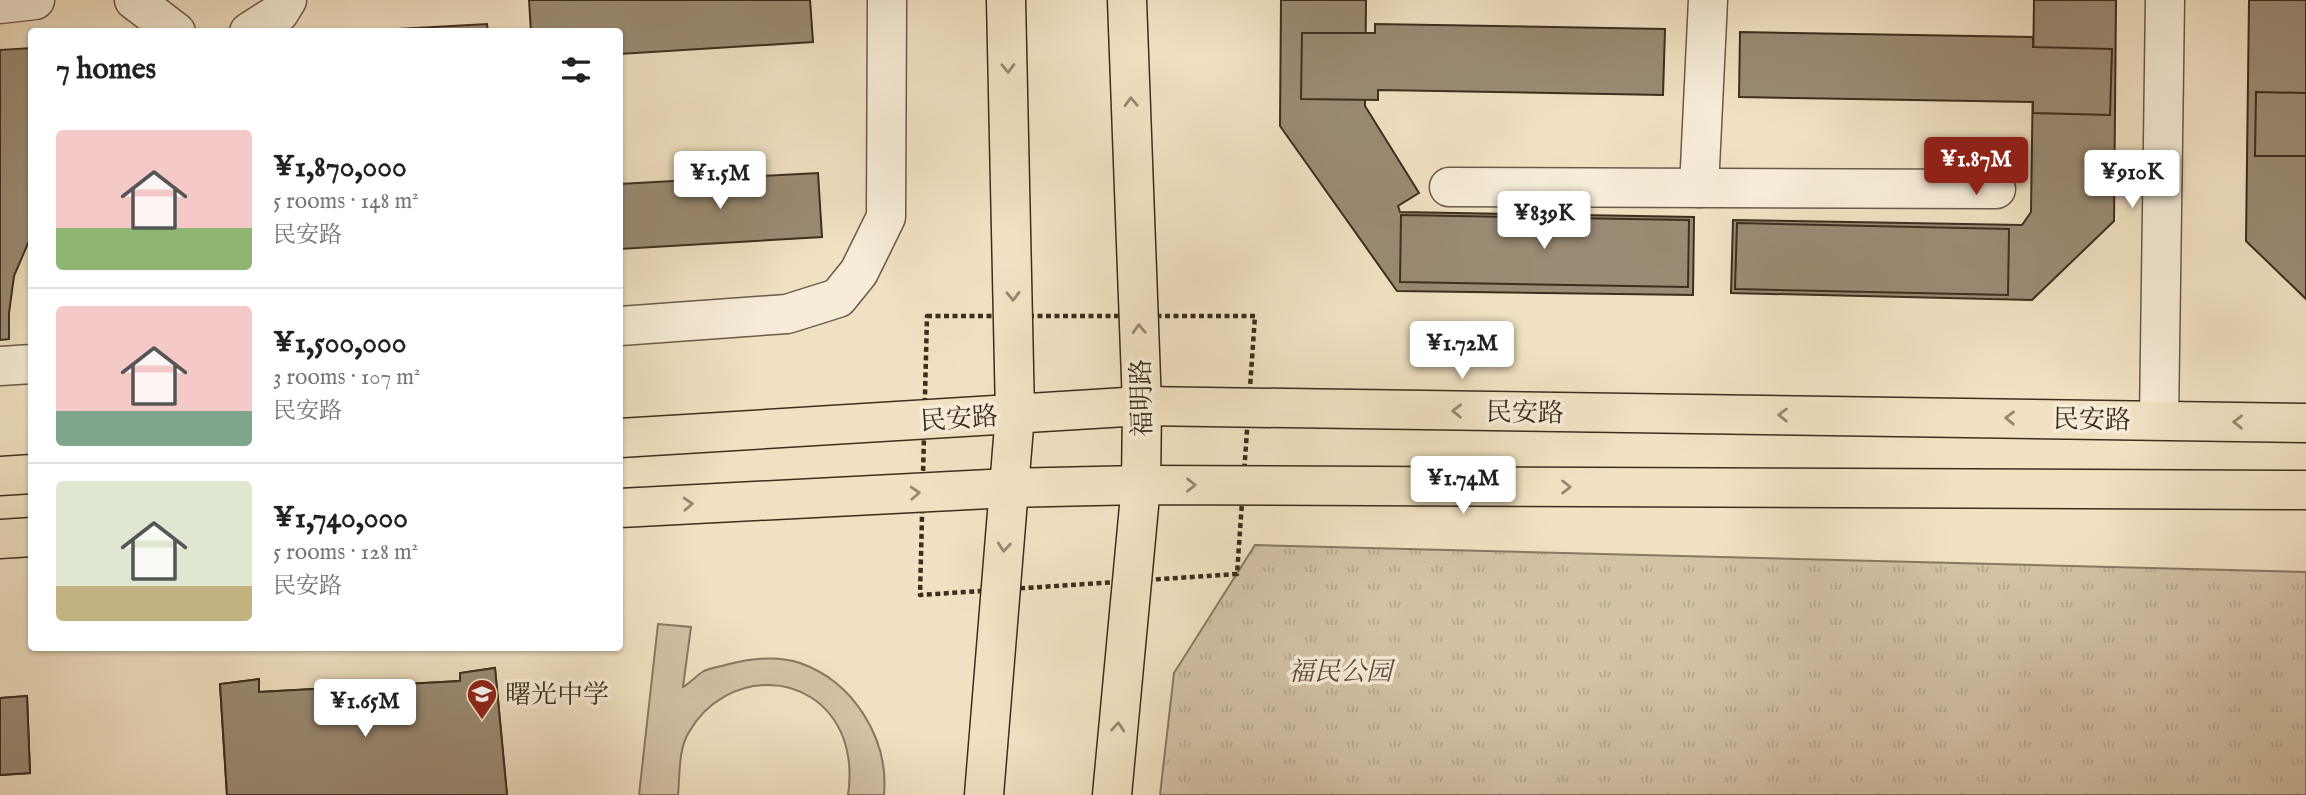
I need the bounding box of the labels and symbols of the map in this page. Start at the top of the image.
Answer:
one-way arrow [1000,63,1015,74]
one-way arrow [1123,96,1138,107]
pin: ¥1.87M [1919,138,2033,197]
pin: ¥910K [2083,150,2181,210]
pin: ¥1.5M [671,152,769,211]
pin: ¥839K [1495,191,1593,251]
one-way arrow [1005,291,1021,301]
pin: ¥1.72M [1405,322,1519,381]
one-way arrow [1132,323,1147,334]
street label: 福明路 [1125,359,1160,437]
street label: 民安路 [1486,396,1564,431]
street label: 民安路 [919,400,999,439]
one-way arrow [1452,403,1462,419]
street label: 民安路 [2053,403,2131,438]
one-way arrow [1777,407,1788,423]
one-way arrow [2005,410,2015,426]
one-way arrow [2232,414,2243,430]
pin: ¥1.74M [1406,456,1520,516]
one-way arrow [1186,477,1197,493]
one-way arrow [1561,479,1571,495]
one-way arrow [910,486,921,501]
one-way arrow [682,497,693,512]
one-way arrow [997,542,1012,553]
park label: 福民公园 [1288,656,1396,689]
school or university icon: 曙光中学 [465,677,499,721]
place label: 曙光中学 [505,679,609,712]
pin: ¥1.65M [308,680,422,739]
one-way arrow [1111,721,1126,733]

